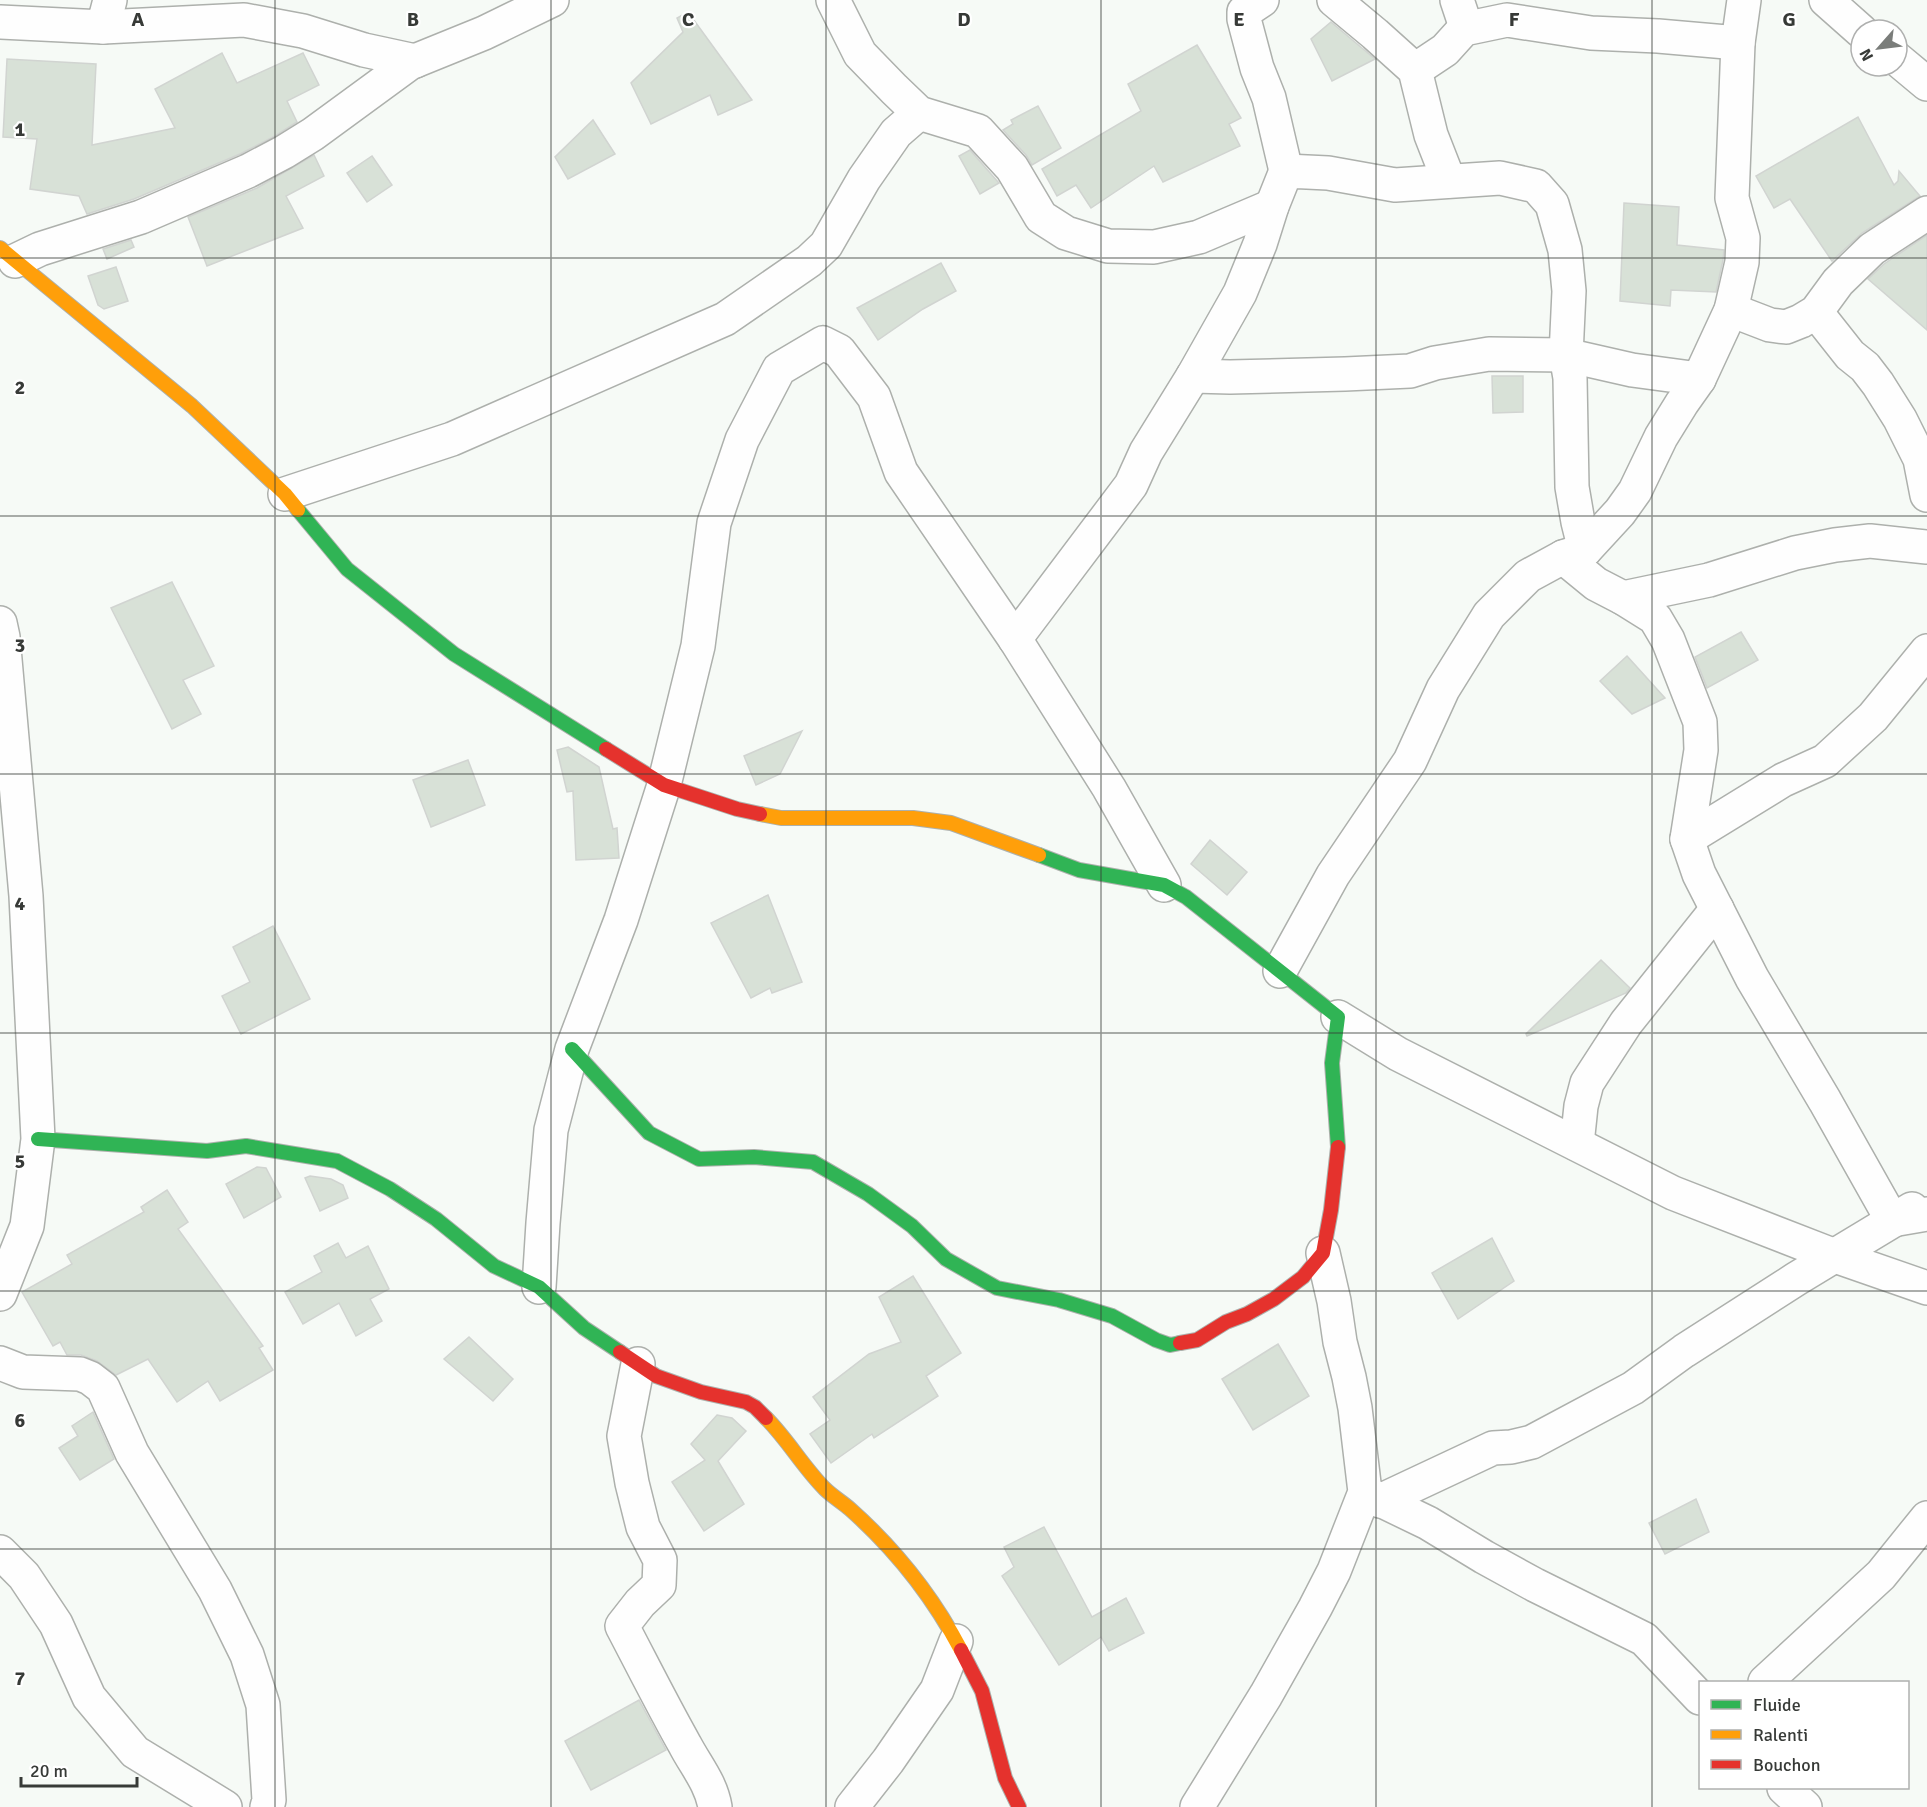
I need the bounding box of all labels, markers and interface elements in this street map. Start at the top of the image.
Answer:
text: A [132,7,145,32]
text: B [407,7,419,32]
text: C [682,7,694,32]
text: D [957,7,971,32]
text: E [1233,7,1245,32]
text: F [1509,7,1520,32]
text: G [1782,7,1796,32]
north arrow [1849,18,1909,78]
text: N [1855,45,1878,64]
text: 1 [15,117,26,142]
text: 2 [15,375,25,400]
text: 3 [15,633,25,658]
text: 4 [15,891,26,916]
text: 5 [15,1149,25,1174]
text: 6 [15,1408,26,1433]
text: 7 [15,1666,26,1691]
legend [1699,1681,1909,1789]
text: Fluide [1753,1694,1801,1716]
text: Ralenti [1753,1724,1808,1746]
scale bar [21,1750,136,1788]
text: Bouchon [1753,1754,1821,1776]
text: 20 m [30,1760,68,1782]

